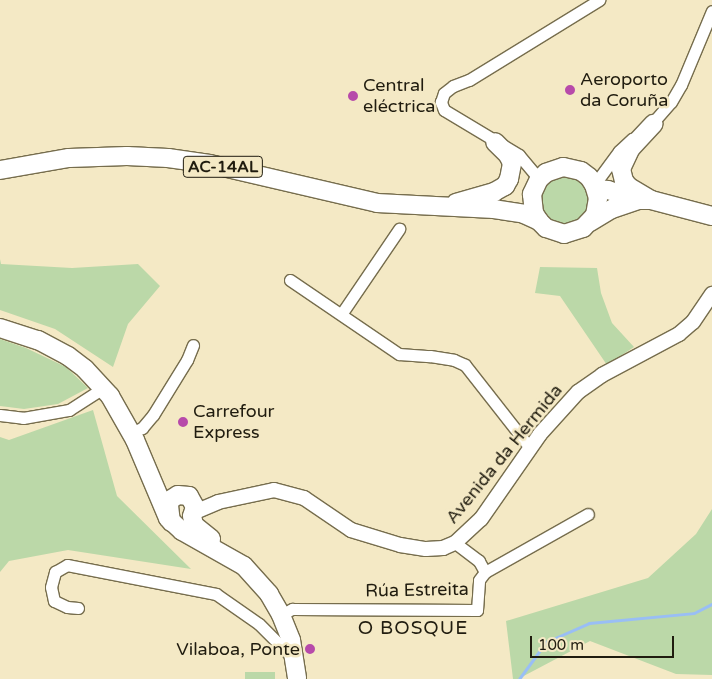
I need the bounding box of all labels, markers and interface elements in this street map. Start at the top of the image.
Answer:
place label: Aeroporto da Coruña [580,69,668,112]
place label: Central eléctrica [363,75,435,118]
marker: Aeroporto da Coruña [564,84,576,96]
marker: Central eléctrica [347,90,359,102]
road number: AC-14AL [182,154,264,180]
street label: Avenida da Hermida [441,380,567,528]
place label: Carrefour Express [193,401,274,444]
marker: Carrefour Express [177,416,189,428]
street label: Rúa Estreita [365,578,469,602]
district label: O BOSQUE [357,618,469,640]
scale bar [532,626,676,658]
text: 100 m [538,636,584,654]
place label: Vilaboa, Ponte [176,638,300,660]
marker: Vilaboa, Ponte [304,643,316,655]

